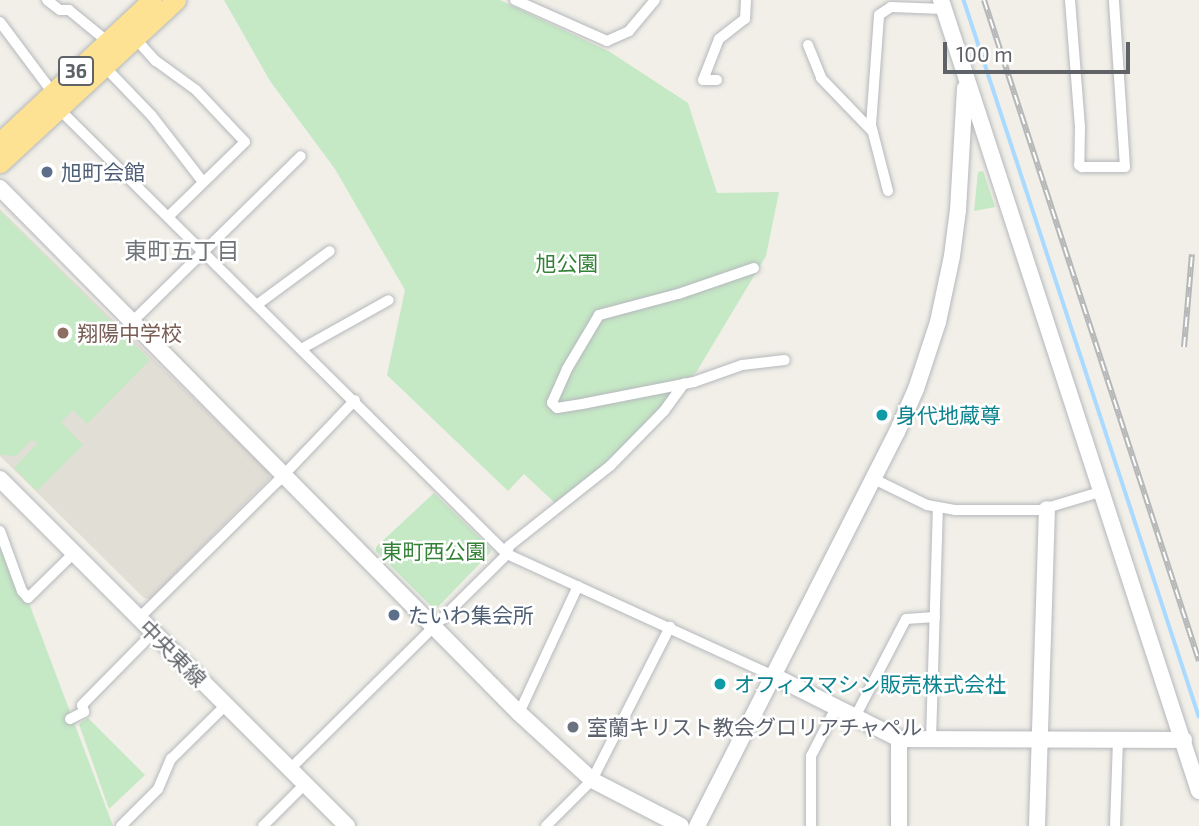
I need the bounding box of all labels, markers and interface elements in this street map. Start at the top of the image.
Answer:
scale bar [947,28,1134,72]
text: 100 m [956,41,1013,66]
road number: 36 [57,55,95,86]
place label: 旭町会館 [61,159,145,185]
marker: 旭町会館 [39,164,55,180]
district label: 東町五丁目 [125,236,239,264]
park label: 旭公園 [536,250,598,276]
place label: 翔陽中学校 [77,320,182,346]
marker: 翔陽中学校 [55,325,71,341]
place label: 身代地蔵尊 [896,402,1001,428]
marker: 身代地蔵尊 [874,407,890,423]
park label: 東町西公園 [382,538,486,564]
place label: たいわ集会所 [408,602,534,628]
marker: たいわ集会所 [386,607,402,623]
street label: 中央東線 [134,614,212,692]
place label: オフィスマシン販売株式会社 [734,671,1007,697]
marker: オフィスマシン販売株式会社 [712,676,728,692]
place label: 室蘭キリスト教会グロリアチャペル [587,714,923,740]
marker: 室蘭キリスト教会グロリアチャペル [565,719,581,735]

